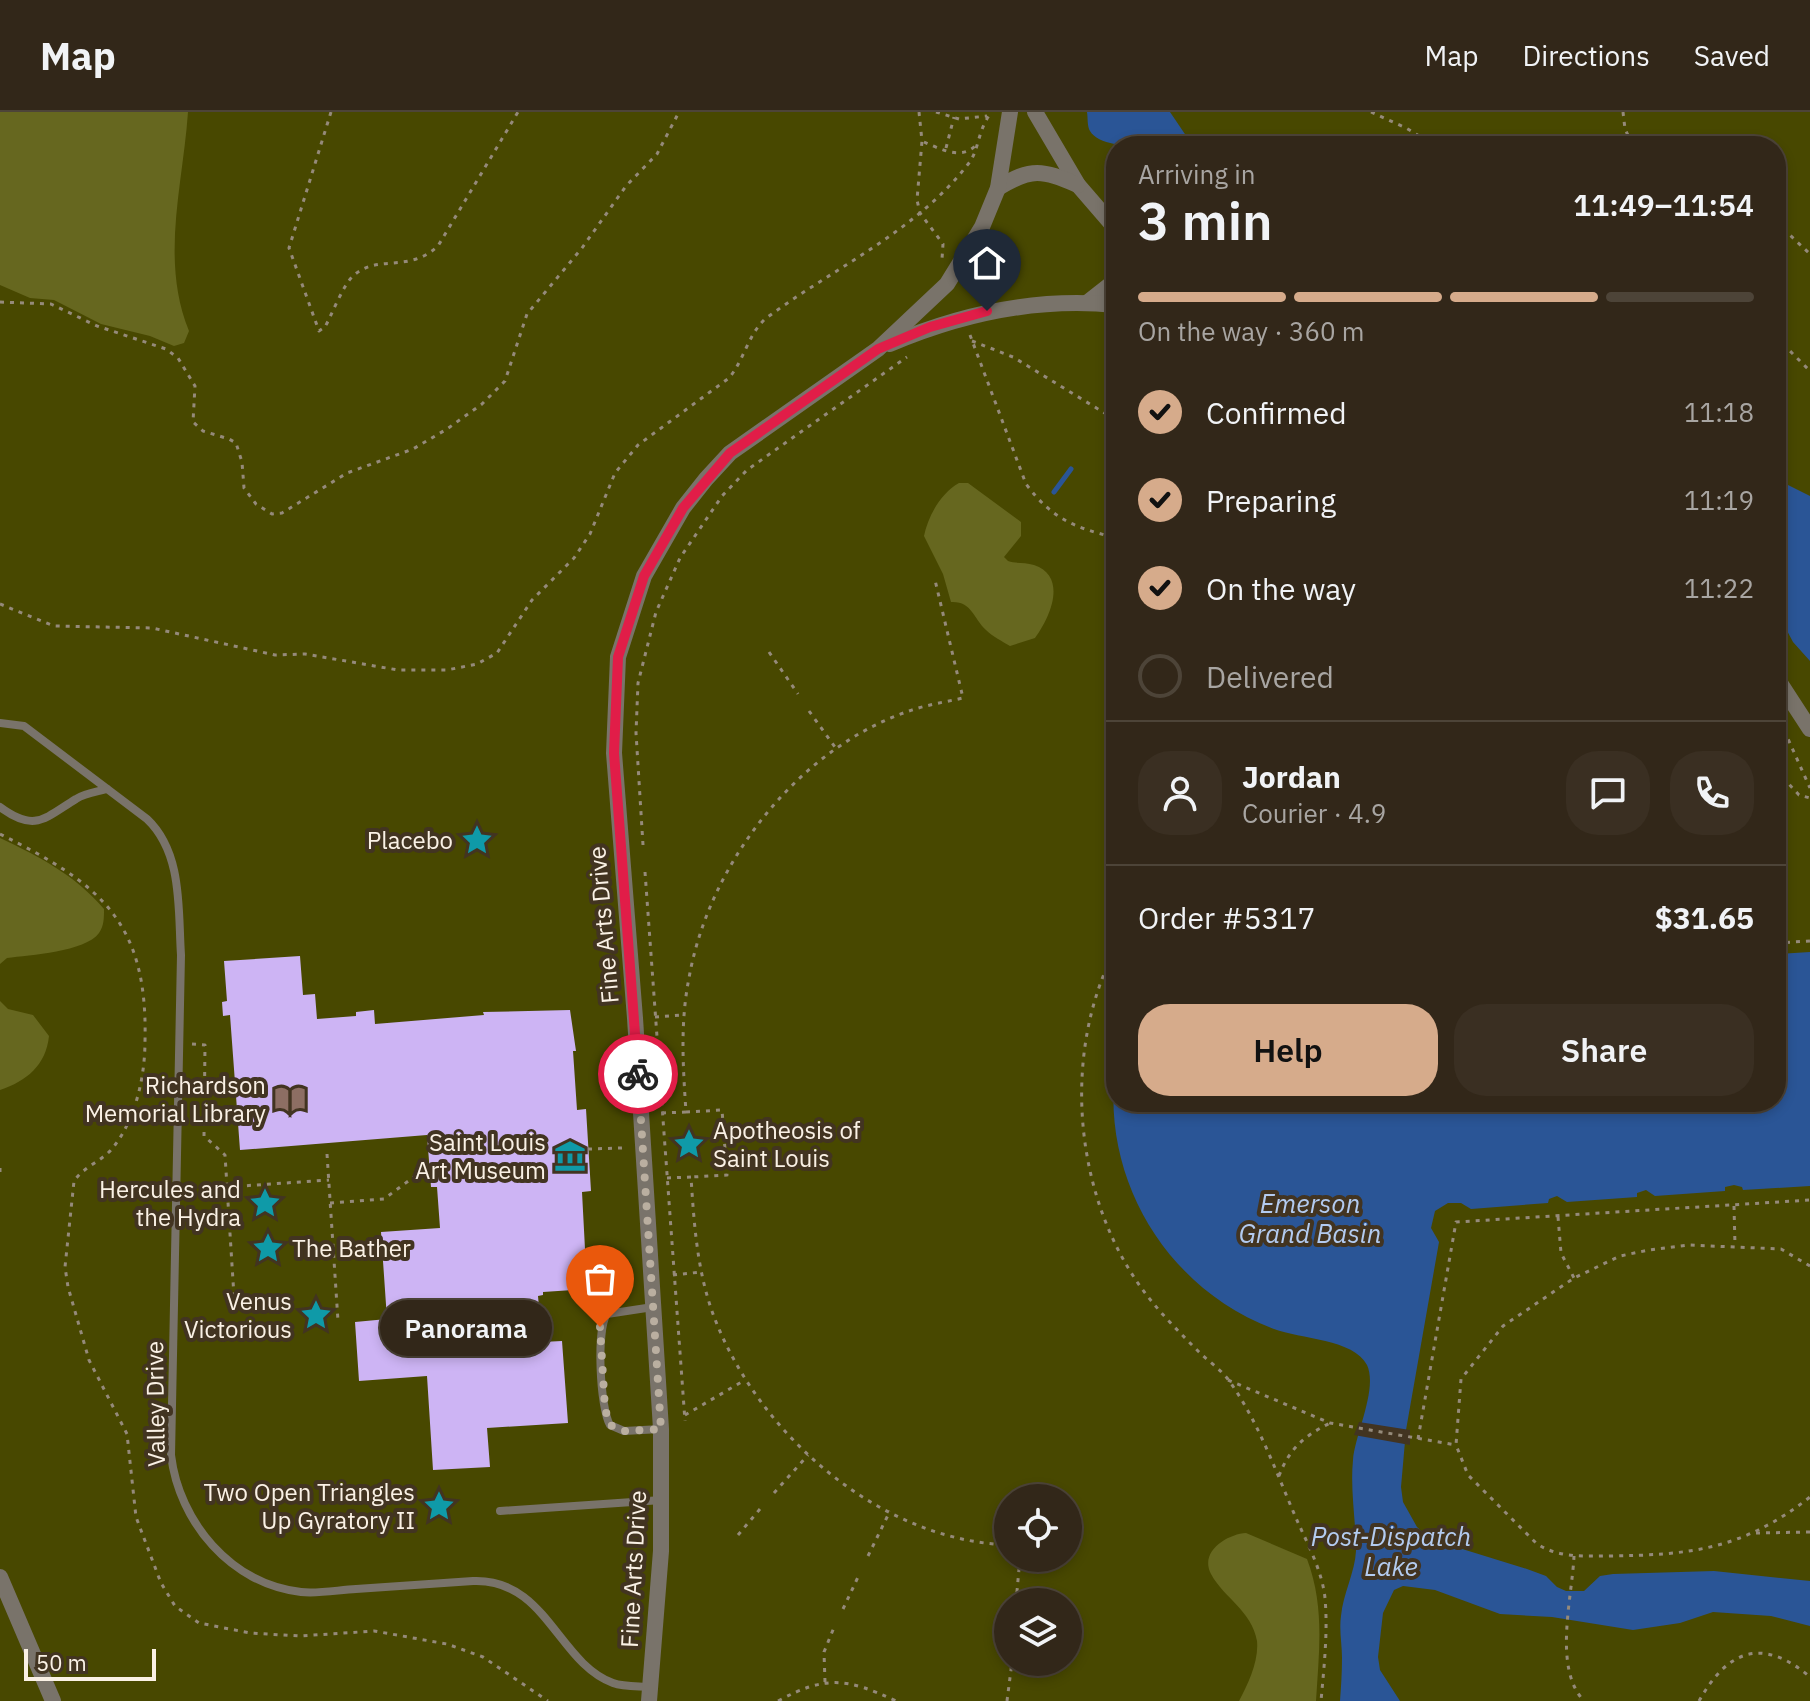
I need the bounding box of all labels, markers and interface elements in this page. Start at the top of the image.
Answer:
text: Map [40,31,116,80]
text: Map [1424,37,1478,74]
text: Directions [1522,37,1650,74]
text: Saved [1694,37,1770,74]
text: Arriving in [1138,157,1255,191]
text: 11:49–11:54 [1573,185,1754,224]
text: 3 min [1138,187,1273,254]
pin [953,229,1021,311]
icon: home [965,241,1009,285]
text: On the way · 360 m [1138,314,1364,348]
icon: check [1138,390,1182,434]
text: Confirmed [1206,393,1347,432]
text: 11:18 [1684,395,1754,429]
icon: check [1138,478,1182,522]
text: Preparing [1206,481,1336,520]
text: 11:19 [1684,483,1754,517]
icon: check [1138,566,1182,610]
text: On the way [1206,569,1356,608]
text: 11:22 [1684,571,1754,605]
text: Delivered [1206,657,1334,696]
button: person [1138,751,1222,835]
button: chat [1566,751,1650,835]
button: phone [1670,751,1754,835]
text: Jordan [1242,757,1341,796]
text: Courier · 4.9 [1242,796,1386,830]
place icon: Placebo [460,823,494,857]
place label: Placebo [367,824,453,856]
street label: Fine Arts Drive [580,845,626,1005]
text: Order #5317 [1138,898,1315,937]
text: $31.65 [1655,898,1754,937]
button: Help [1138,1004,1438,1096]
button: Share [1454,1004,1754,1096]
courier [598,1034,678,1114]
icon: bike [616,1052,660,1096]
place label: Richardson Memorial Library [85,1069,266,1129]
library icon: Richardson Memorial Library [273,1082,307,1116]
place label: Apotheosis of Saint Louis [713,1114,861,1174]
place label: Saint Louis Art Museum [415,1126,546,1186]
place icon: Apotheosis of Saint Louis [672,1127,706,1161]
museum icon: Saint Louis Art Museum [553,1139,587,1173]
place label: Hercules and the Hydra [99,1173,241,1233]
place icon: Hercules and the Hydra [248,1186,282,1220]
water label: Emerson Grand Basin [1239,1186,1381,1250]
place icon: The Bather [251,1231,285,1265]
place label: The Bather [292,1232,411,1264]
pin [566,1245,634,1327]
icon: bag [578,1257,622,1301]
place label: Venus Victorious [184,1285,292,1345]
place icon: Venus Victorious [299,1298,333,1332]
callout: Panorama [380,1299,552,1355]
text: Panorama [405,1311,527,1345]
street label: Valley Drive [138,1341,172,1467]
place label: Two Open Triangles Up Gyratory II [203,1476,415,1536]
map controls [994,1484,1082,1676]
button: locate [994,1484,1082,1572]
place icon: Two Open Triangles Up Gyratory II [422,1489,456,1523]
street label: Fine Arts Drive [613,1489,653,1649]
water label: Post-Dispatch Lake [1311,1519,1471,1583]
button: layers [994,1588,1082,1676]
scale bar [24,1645,156,1681]
text: 50 m [36,1648,87,1677]

